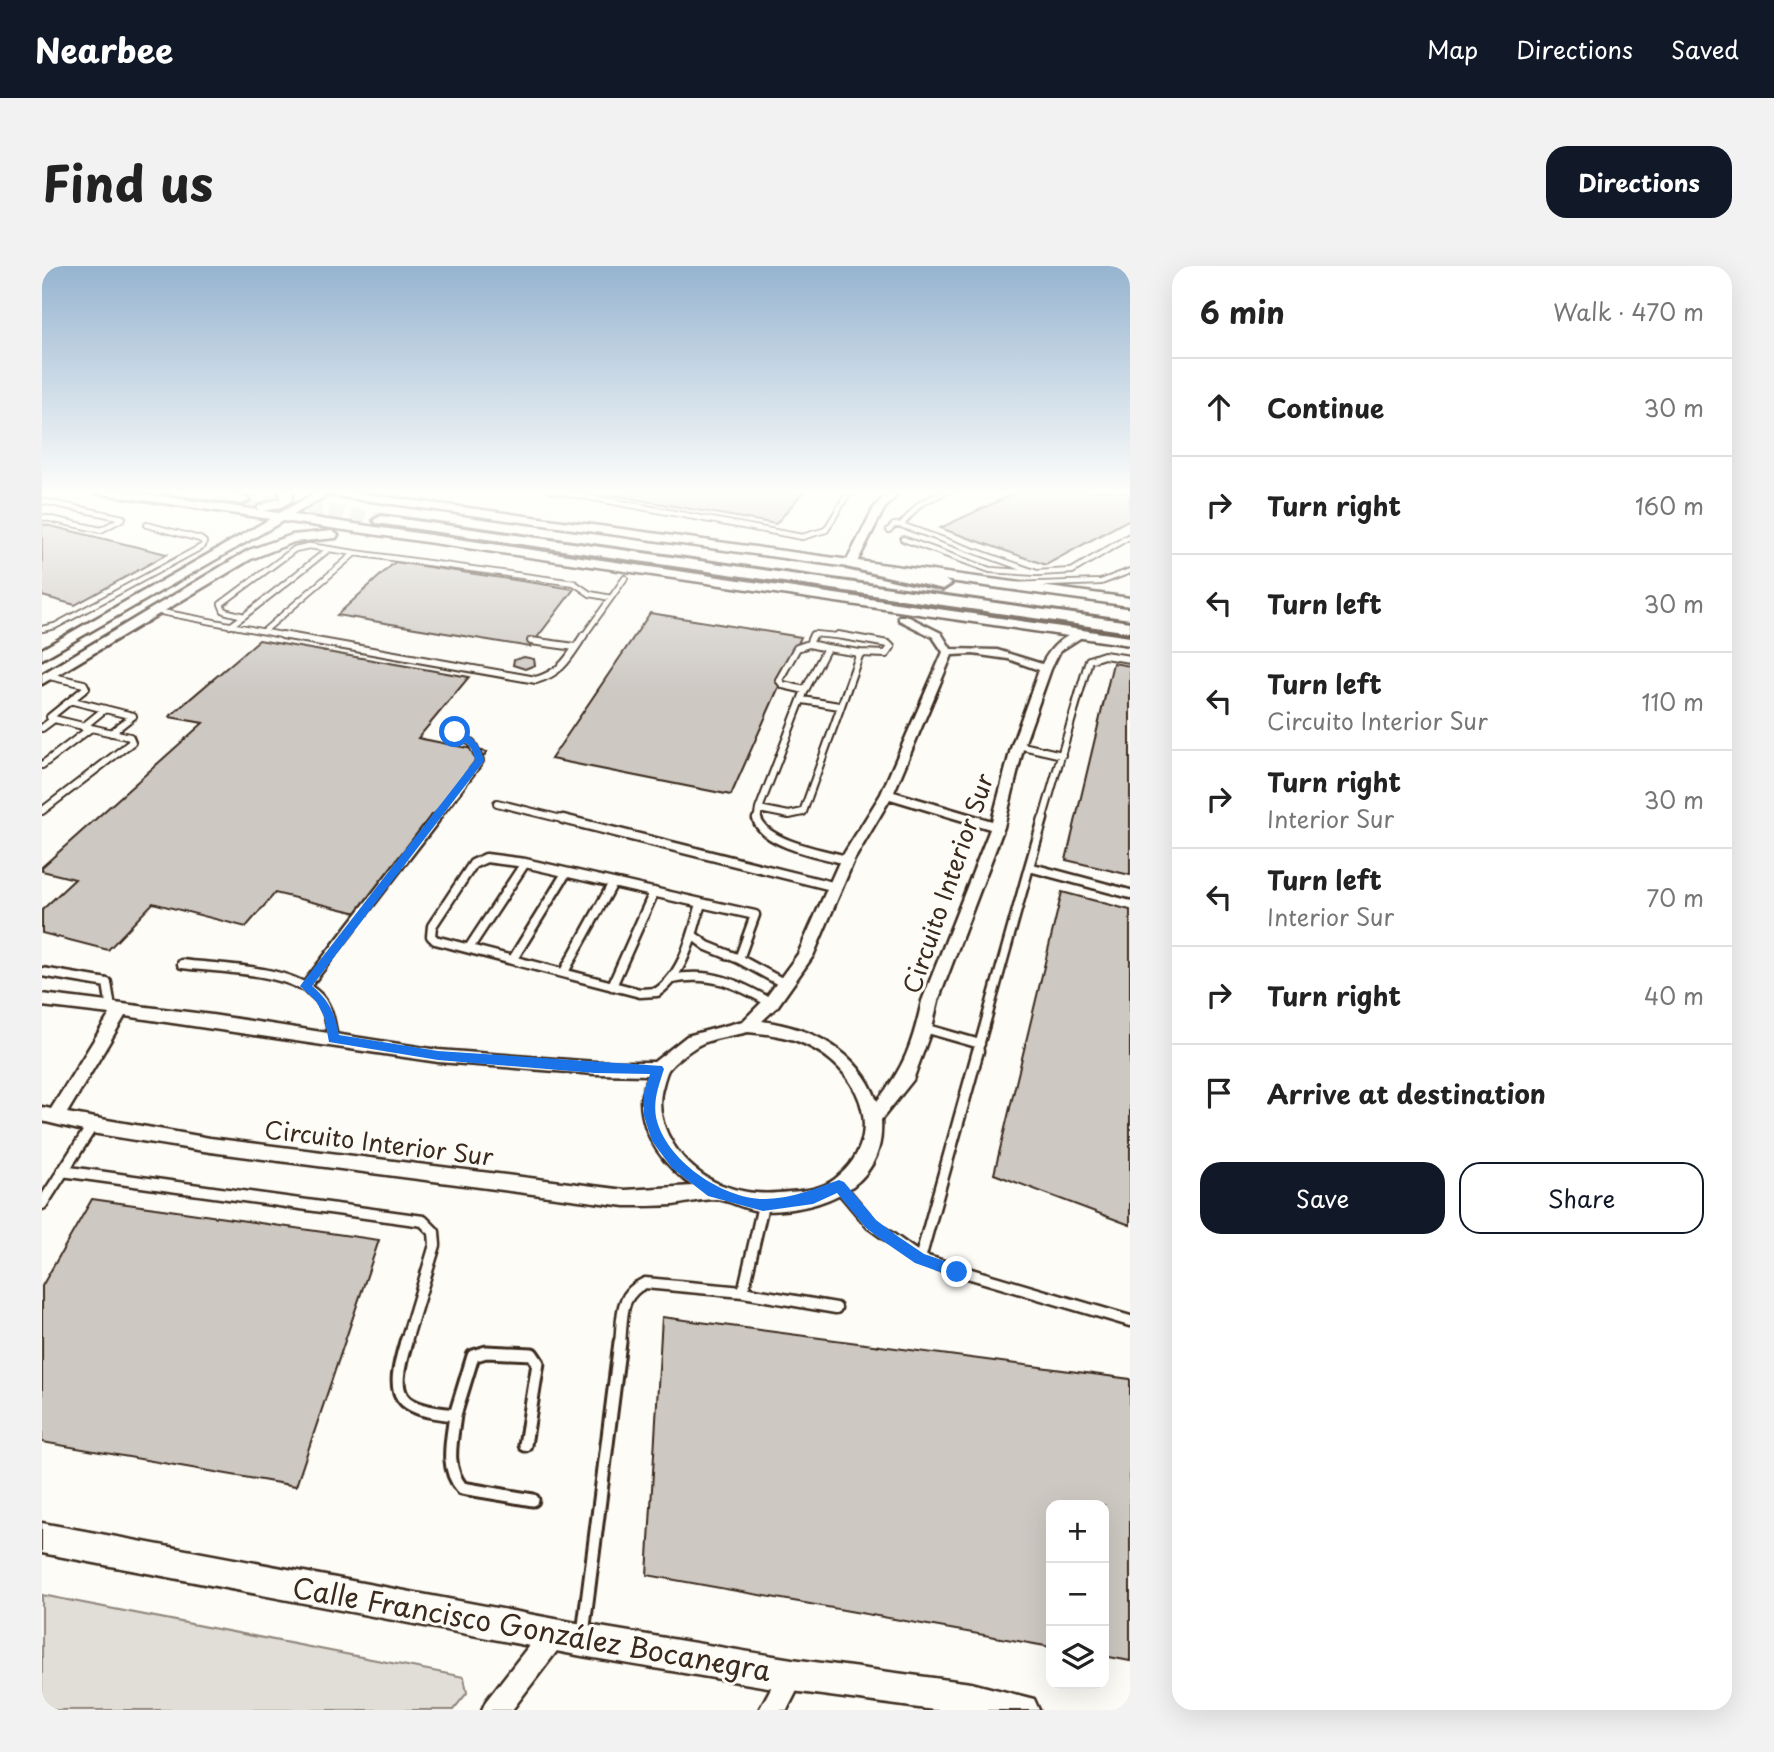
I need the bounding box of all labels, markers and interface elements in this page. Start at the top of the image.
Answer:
text: Nearbee [35,24,173,74]
text: Map [1427,31,1478,67]
text: Directions [1516,31,1633,67]
text: Saved [1671,31,1739,67]
text: Find us [42,145,213,219]
button: Directions [1546,146,1732,218]
text: 6 min [1200,289,1285,334]
text: Walk · 470 m [1553,294,1704,329]
icon: ahead [1200,388,1238,426]
text: Continue [1267,388,1384,427]
text: 30 m [1643,390,1704,425]
icon: right [1200,486,1238,524]
text: Turn right [1267,486,1401,525]
text: 160 m [1635,488,1704,523]
icon: left [1200,584,1238,622]
text: Turn left [1267,584,1382,623]
text: 30 m [1643,586,1704,621]
text: Turn left [1267,664,1382,703]
icon: left [1200,682,1238,720]
text: 110 m [1642,684,1704,719]
text: Circuito Interior Sur [1267,703,1488,738]
route start [439,716,470,747]
text: Turn right [1267,762,1401,801]
street label: Circuito Interior Sur [892,768,1002,998]
icon: right [1200,780,1238,818]
text: 30 m [1643,782,1704,817]
text: Interior Sur [1267,801,1394,836]
text: Turn left [1267,860,1382,899]
icon: left [1200,878,1238,916]
text: 70 m [1646,880,1704,915]
text: Interior Sur [1267,899,1394,934]
icon: right [1200,976,1238,1014]
text: Turn right [1267,976,1401,1015]
text: 40 m [1644,978,1704,1013]
icon: arrive [1200,1074,1238,1112]
text: Arrive at destination [1267,1074,1546,1113]
street label: Circuito Interior Sur [263,1110,496,1174]
button: Save [1200,1162,1445,1234]
button: Share [1459,1162,1704,1234]
route end [941,1256,972,1287]
map controls [1046,1500,1109,1689]
button: + [1046,1500,1109,1563]
button: − [1046,1563,1109,1626]
street label: Calle Francisco González Bocanegra [289,1565,775,1691]
button: layers [1046,1626,1109,1689]

